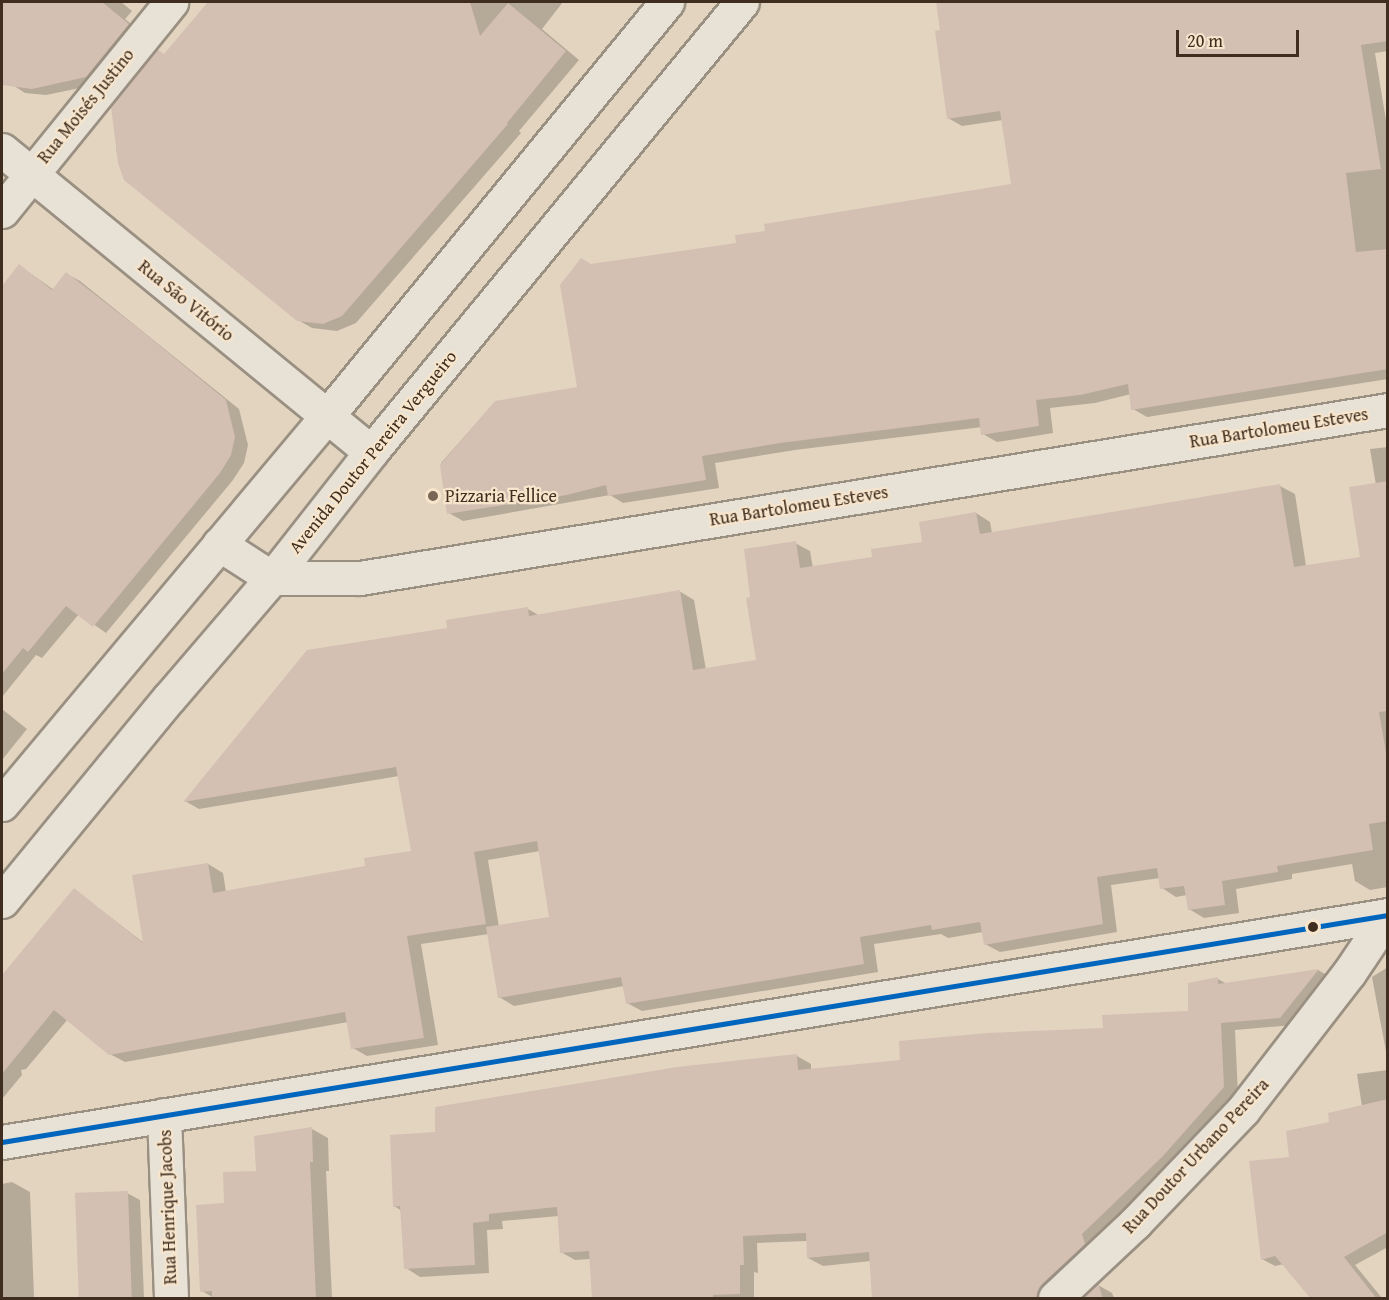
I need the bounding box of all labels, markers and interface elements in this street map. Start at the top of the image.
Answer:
scale bar [1179,18,1302,56]
text: 20 m [1187,27,1223,54]
street label: Rua Moisés Justino [33,44,139,168]
street label: Rua São Vitório [134,256,238,346]
street label: Avenida Doutor Pereira Vergueiro [284,346,462,558]
street label: Rua Bartolomeu Esteves [1188,403,1370,453]
street label: Rua Bartolomeu Esteves [708,481,890,531]
place label: Pizzaria Fellice [445,485,557,507]
marker: Pizzaria Fellice [426,489,440,503]
unlabelled marker [1307,921,1319,933]
street label: Rua Doutor Urbano Pereira [1118,1074,1274,1238]
street label: Rua Henrique Jacobs [155,1129,181,1285]

